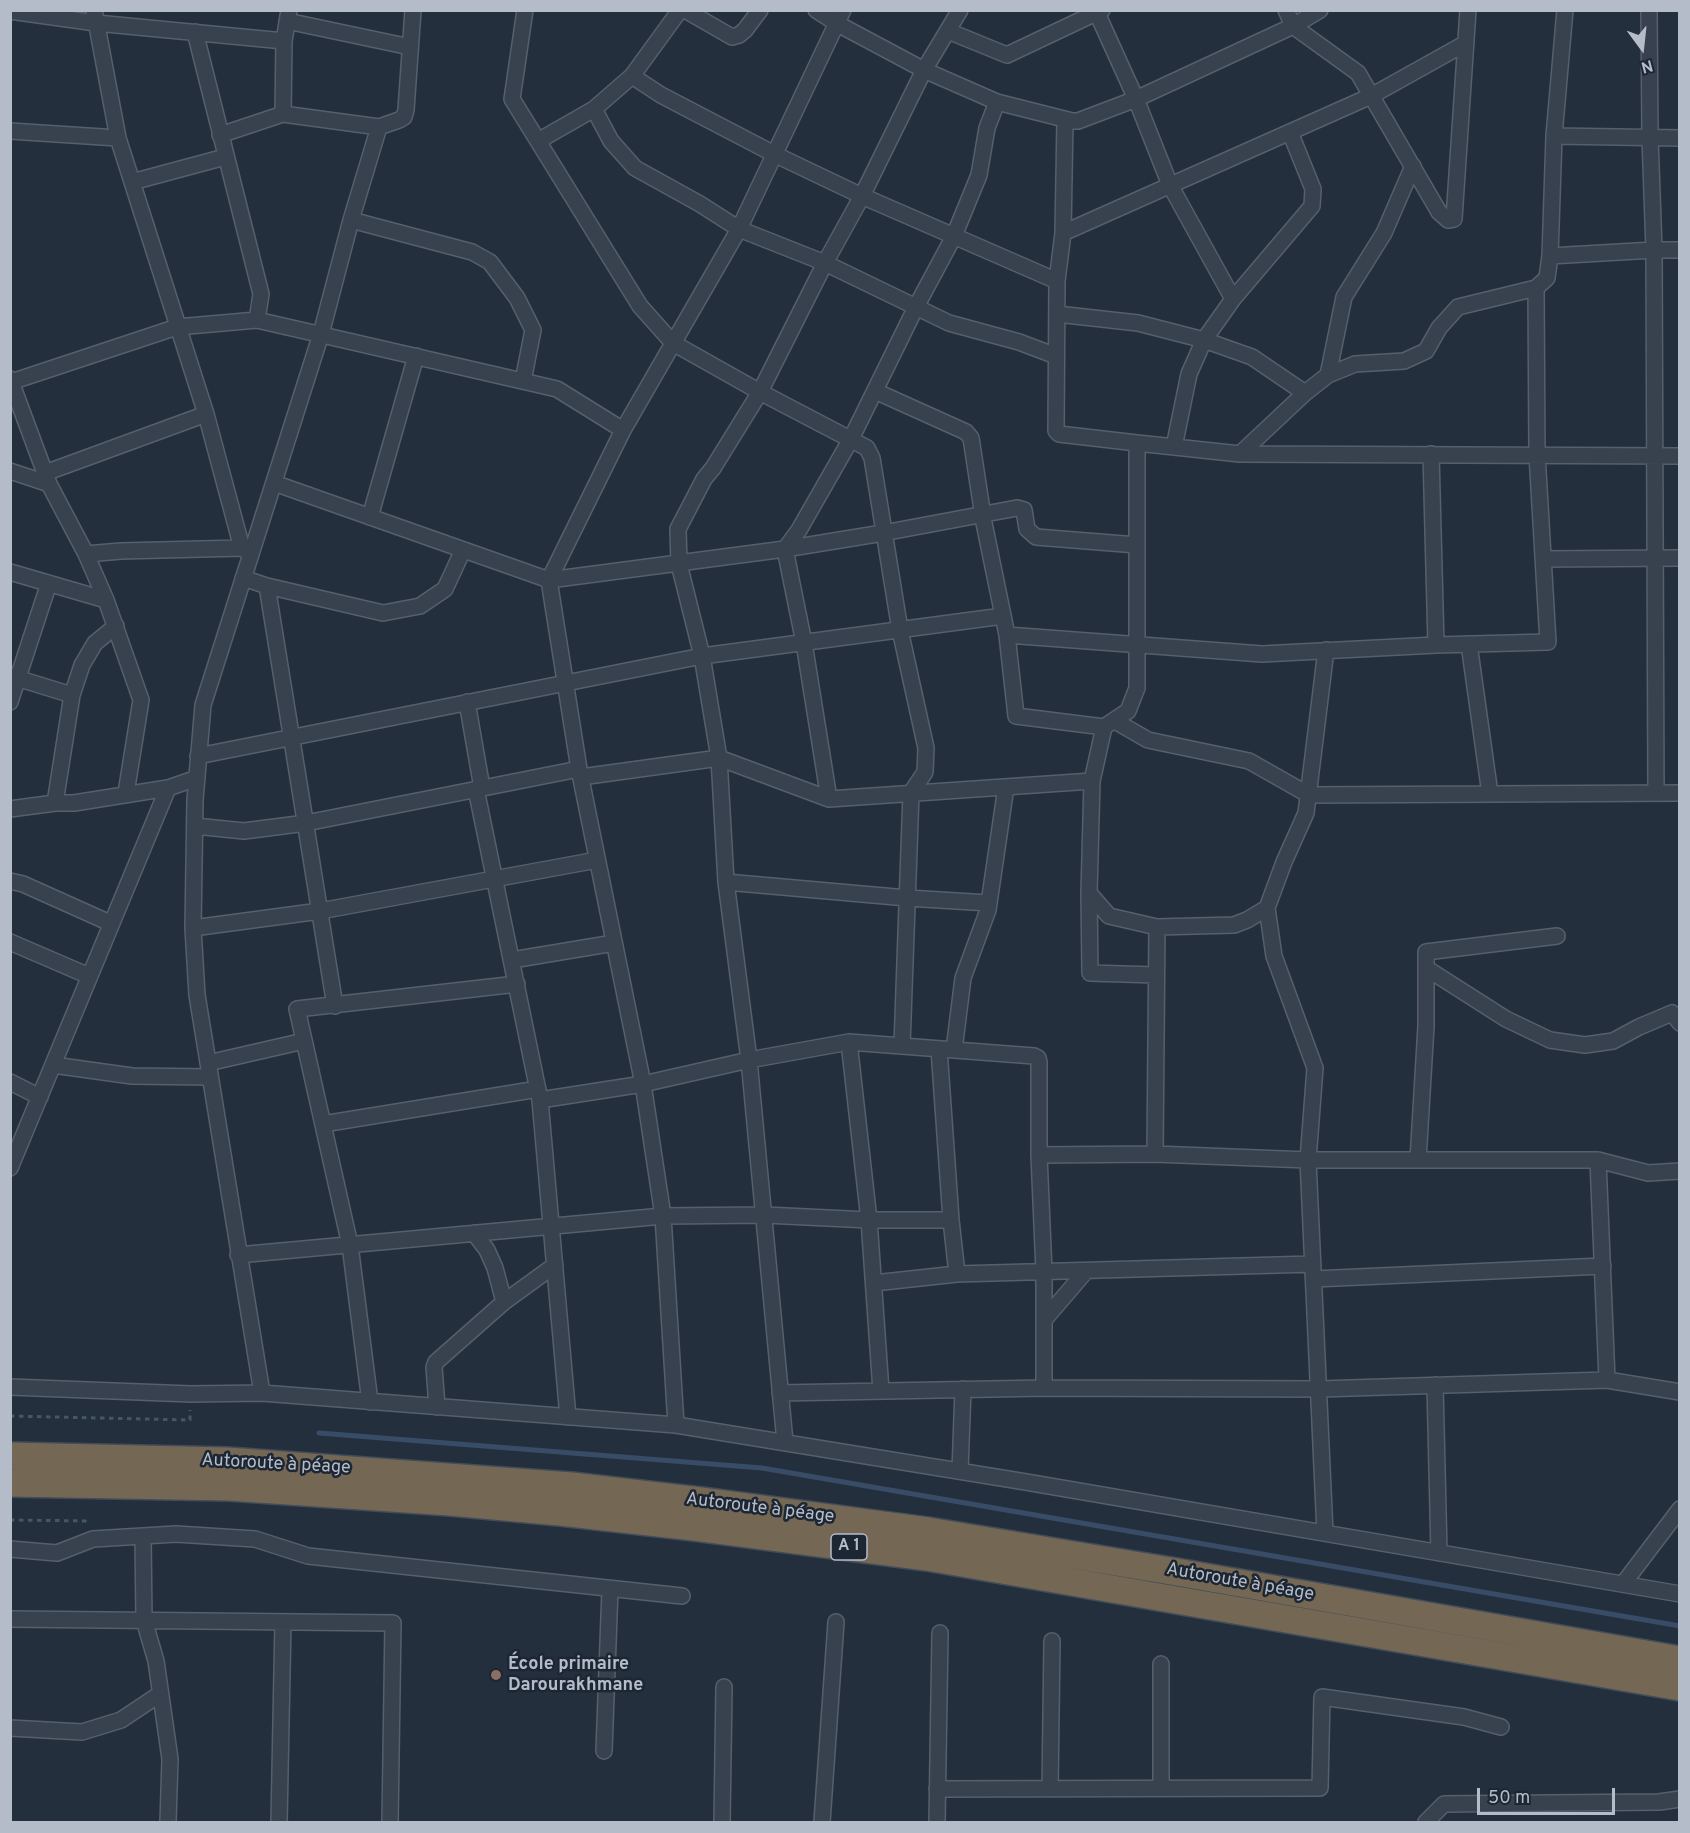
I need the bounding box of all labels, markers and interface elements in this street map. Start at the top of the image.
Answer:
north arrow [1612,18,1672,78]
text: N [1639,54,1655,77]
street label: Autoroute à péage [201,1450,351,1480]
street label: Autoroute à péage [685,1489,835,1529]
road number: A 1 [831,1534,867,1560]
street label: Autoroute à péage [1165,1559,1315,1607]
place label: École primaire Darourakhmane [508,1654,643,1696]
marker: École primaire Darourakhmane [489,1668,503,1682]
scale bar [1480,1776,1618,1814]
text: 50 m [1488,1787,1530,1810]

